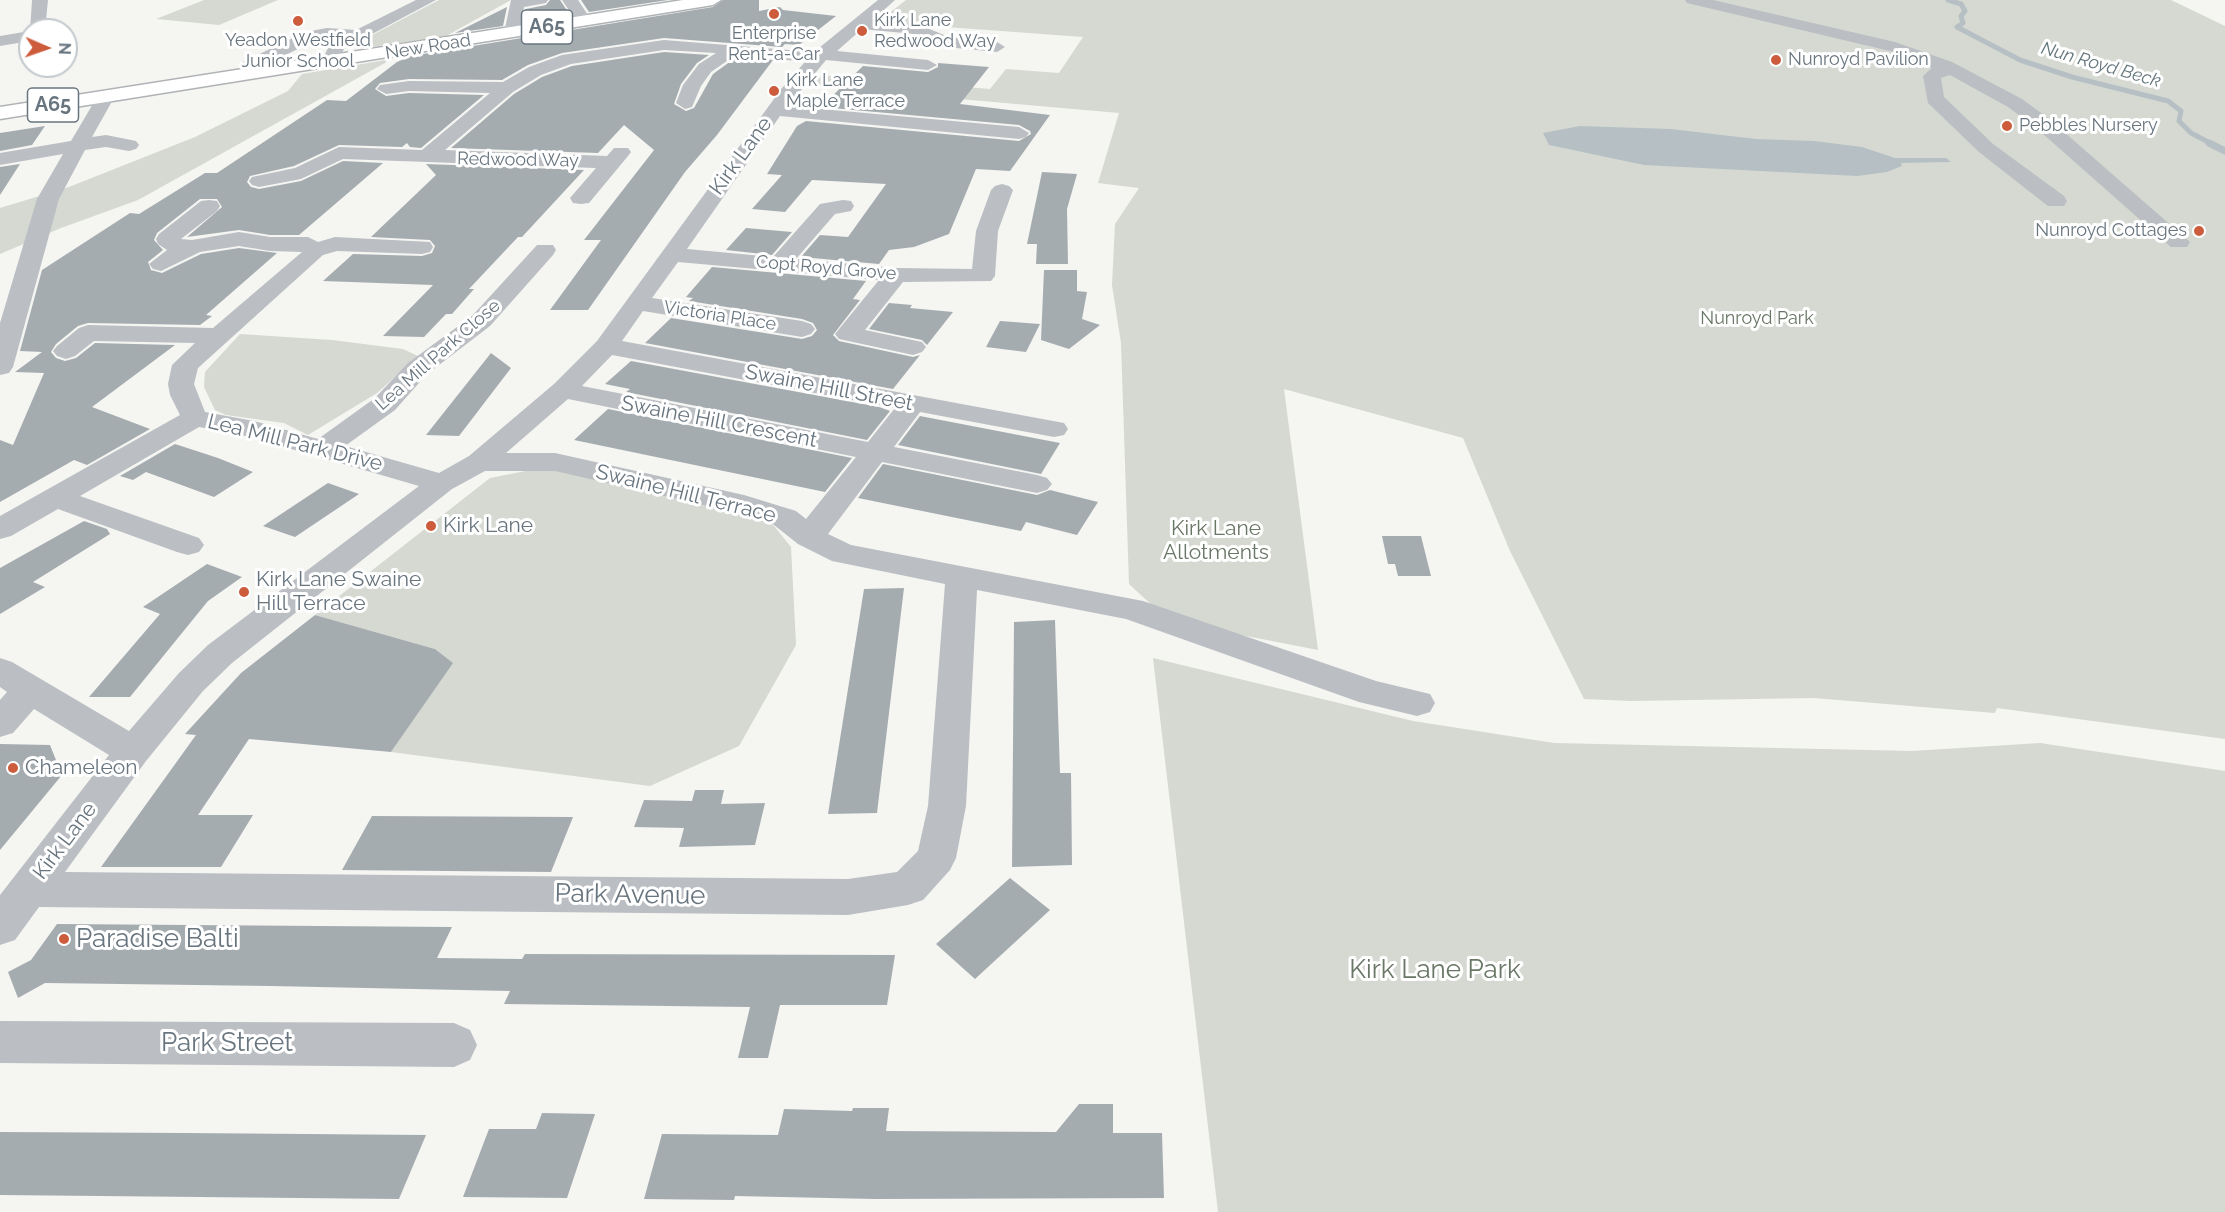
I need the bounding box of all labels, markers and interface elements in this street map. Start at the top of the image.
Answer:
marker: Enterprise Rent-a-Car [767,7,781,21]
road number: A65 [522,10,572,44]
place label: Kirk Lane Redwood Way [874,10,996,52]
marker: Yeadon Westfield Junior School [291,14,305,28]
north arrow [18,18,78,78]
place label: Enterprise Rent-a-Car [728,23,820,66]
marker: Kirk Lane Redwood Way [855,24,869,38]
place label: Yeadon Westfield Junior School [225,30,371,72]
street label: New Road [384,30,472,64]
water label: Nun Royd Beck [2039,38,2163,92]
text: N [55,42,74,55]
place label: Nunroyd Pavilion [1788,49,1929,71]
marker: Nunroyd Pavilion [1769,53,1783,67]
place label: Kirk Lane Maple Terrace [786,70,905,112]
marker: Kirk Lane Maple Terrace [767,84,781,98]
road number: A65 [28,88,78,122]
street label: Kirk Lane [704,112,778,200]
place label: Pebbles Nursery [2019,115,2158,137]
marker: Pebbles Nursery [2000,119,2014,133]
street label: Redwood Way [457,148,579,172]
place label: Nunroyd Cottages [2035,220,2187,242]
marker: Nunroyd Cottages [2192,224,2206,238]
street label: Copt Royd Grove [755,251,897,285]
street label: Lea Mill Park Close [371,295,505,415]
street label: Victoria Place [662,296,778,336]
park label: Nunroyd Park [1700,308,1814,330]
street label: Swaine Hill Street [743,359,915,417]
street label: Swaine Hill Crescent [619,391,819,453]
street label: Lea Mill Park Drive [205,409,385,477]
street label: Swaine Hill Terrace [593,459,779,529]
place label: Kirk Lane [443,513,533,539]
park label: Kirk Lane Allotments [1163,516,1269,566]
marker: Kirk Lane [424,519,438,533]
place label: Kirk Lane Swaine Hill Terrace [256,567,421,617]
marker: Kirk Lane Swaine Hill Terrace [237,585,251,599]
place label: Chameleon [25,755,137,781]
marker: Chameleon [6,761,20,775]
street label: Kirk Lane [28,797,102,885]
street label: Park Avenue [554,878,706,912]
place label: Paradise Balti [76,923,239,955]
marker: Paradise Balti [57,932,71,946]
park label: Kirk Lane Park [1349,954,1521,986]
street label: Park Street [161,1027,293,1059]

